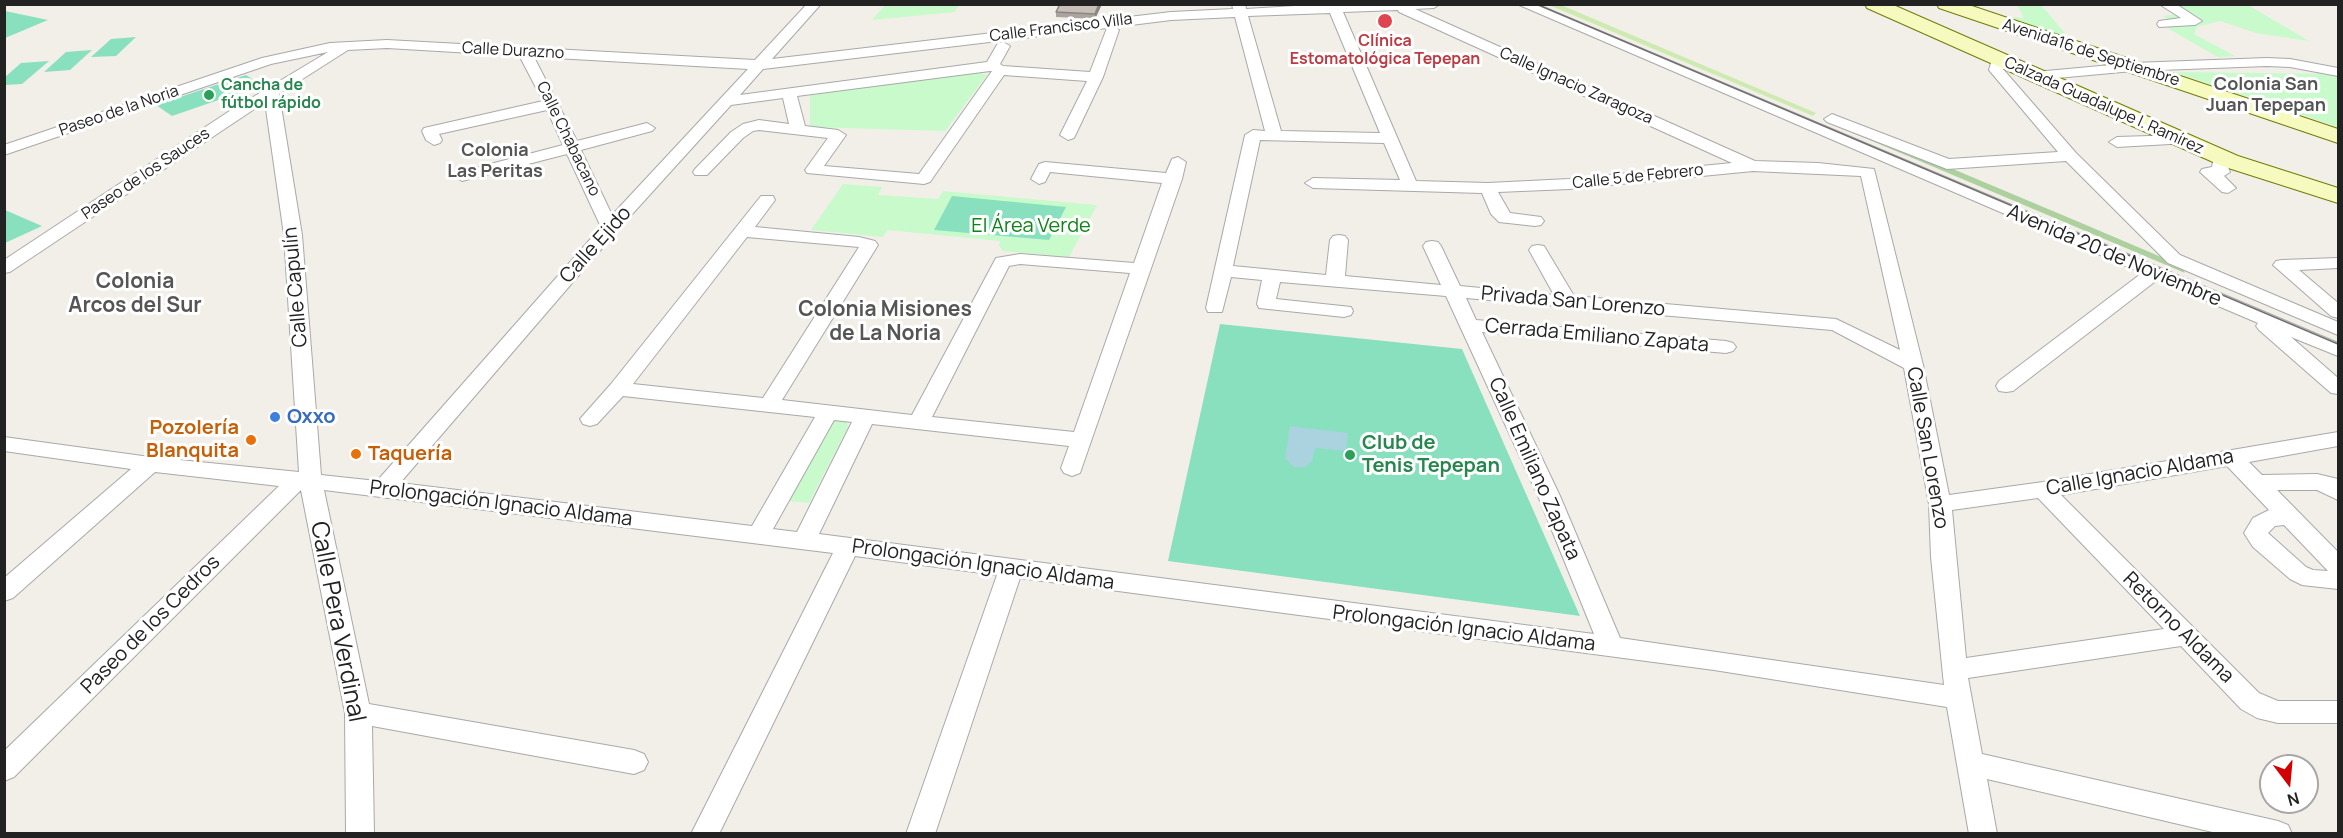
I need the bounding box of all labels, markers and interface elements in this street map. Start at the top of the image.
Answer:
street label: Calle Francisco Villa [989,10,1133,46]
marker: Clínica Estomatológica Tepepan [1376,12,1394,30]
street label: Avenida16 de Septiembre [2000,15,2182,91]
place label: Clínica Estomatológica Tepepan [1290,32,1480,70]
street label: Calle Durazno [461,39,565,63]
street label: Calle Ignacio Zaragoza [1496,44,1656,128]
street label: Calzada Guadalupe I. Ramírez [2001,53,2207,159]
district label: Colonia San Juan Tepepan [2206,74,2326,116]
place label: Cancha de fútbol rápido [221,76,321,114]
street label: Calle Chabacano [532,79,604,199]
street label: Paseo de la Noria [57,82,181,140]
marker: Cancha de fútbol rápido [202,88,216,102]
street label: Paseo de los Sauces [78,124,214,224]
district label: Colonia Las Peritas [447,140,543,182]
street label: Calle 5 de Febrero [1572,161,1704,193]
street label: Avenida 20 de Noviembre [2003,200,2225,312]
street label: Calle Ejido [555,202,637,288]
park label: El Área Verde [971,214,1091,238]
street label: Calle Capulín [279,226,313,348]
district label: Colonia Arcos del Sur [68,269,202,319]
street label: Privada San Lorenzo [1480,282,1666,322]
district label: Colonia Misiones de La Noria [798,297,972,347]
street label: Cerrada Emiliano Zapata [1484,314,1710,358]
street label: Calle San Lorenzo [1901,365,1953,531]
street label: Calle Emiliano Zapata [1483,374,1585,564]
place label: Oxxo [287,405,336,429]
marker: Oxxo [268,410,282,424]
place label: Pozolería Blanquita [146,416,239,463]
place label: Club de Tenis Tepepan [1362,431,1500,478]
marker: Pozolería Blanquita [244,433,258,447]
place label: Taquería [368,442,452,466]
street label: Calle Ignacio Aldama [2045,445,2235,501]
marker: Taquería [349,447,363,461]
marker: Club de Tenis Tepepan [1343,448,1357,462]
street label: Prolongación Ignacio Aldama [368,476,634,532]
street label: Calle Pera Verdinal [303,519,371,725]
street label: Prolongación Ignacio Aldama [850,535,1116,595]
street label: Paseo de los Cedros [77,551,225,699]
street label: Retorno Aldama [2118,568,2238,688]
street label: Prolongación Ignacio Aldama [1331,601,1597,657]
north arrow [2259,754,2319,814]
text: N [2285,787,2302,812]

